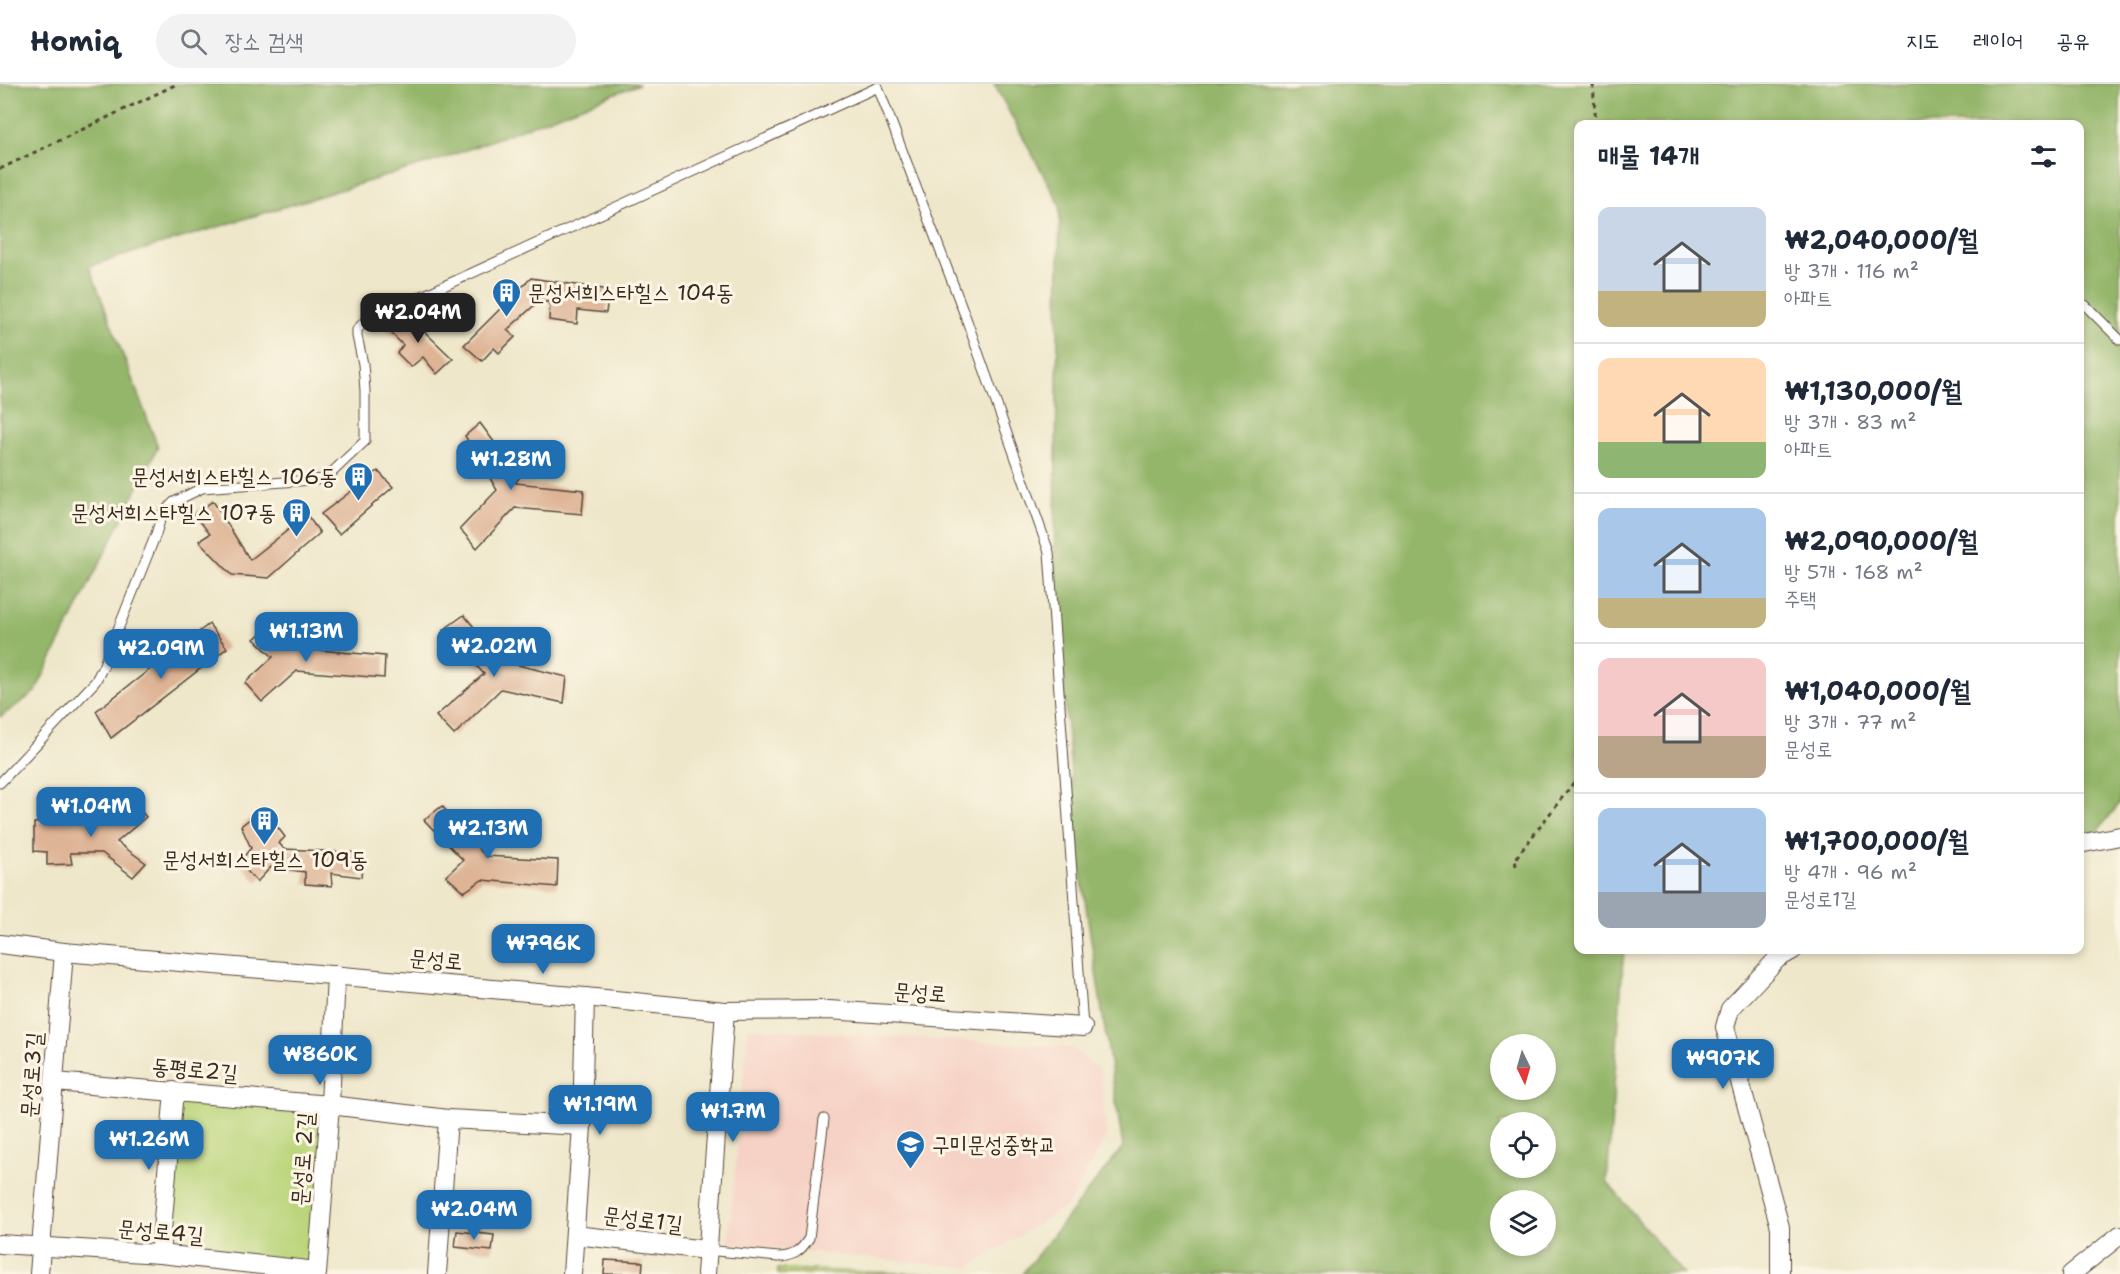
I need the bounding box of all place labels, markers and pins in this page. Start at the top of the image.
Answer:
building icon: 문성서희스타힐스 104동 [491,276,523,318]
place label: 문성서희스타힐스 104동 [528,278,734,307]
pin: ₩2.04M [369,293,467,344]
pin: ₩1.28M [462,440,560,491]
building icon: 문성서희스타힐스 106동 [342,460,374,502]
place label: 문성서희스타힐스 106동 [131,462,337,491]
building icon: 문성서희스타힐스 107동 [281,496,313,538]
place label: 문성서희스타힐스 107동 [71,498,276,527]
pin: ₩1.13M [257,612,355,663]
pin: ₩2.02M [445,627,543,678]
pin: ₩2.09M [112,629,210,680]
pin: ₩1.04M [42,787,140,838]
building icon: 문성서희스타힐스 109동 [249,804,281,846]
pin: ₩2.13M [439,809,537,860]
place label: 문성서희스타힐스 109동 [162,845,368,874]
pin: ₩796K [501,924,585,975]
pin: ₩860K [278,1035,362,1086]
pin: ₩907K [1681,1039,1765,1090]
pin: ₩1.19M [551,1085,649,1136]
pin: ₩1.7M [691,1092,775,1143]
pin: ₩1.26M [100,1120,198,1171]
school or university icon: 구미문성중학교 [895,1128,927,1170]
place label: 구미문성중학교 [932,1130,1056,1159]
pin: ₩2.04M [425,1190,523,1241]

